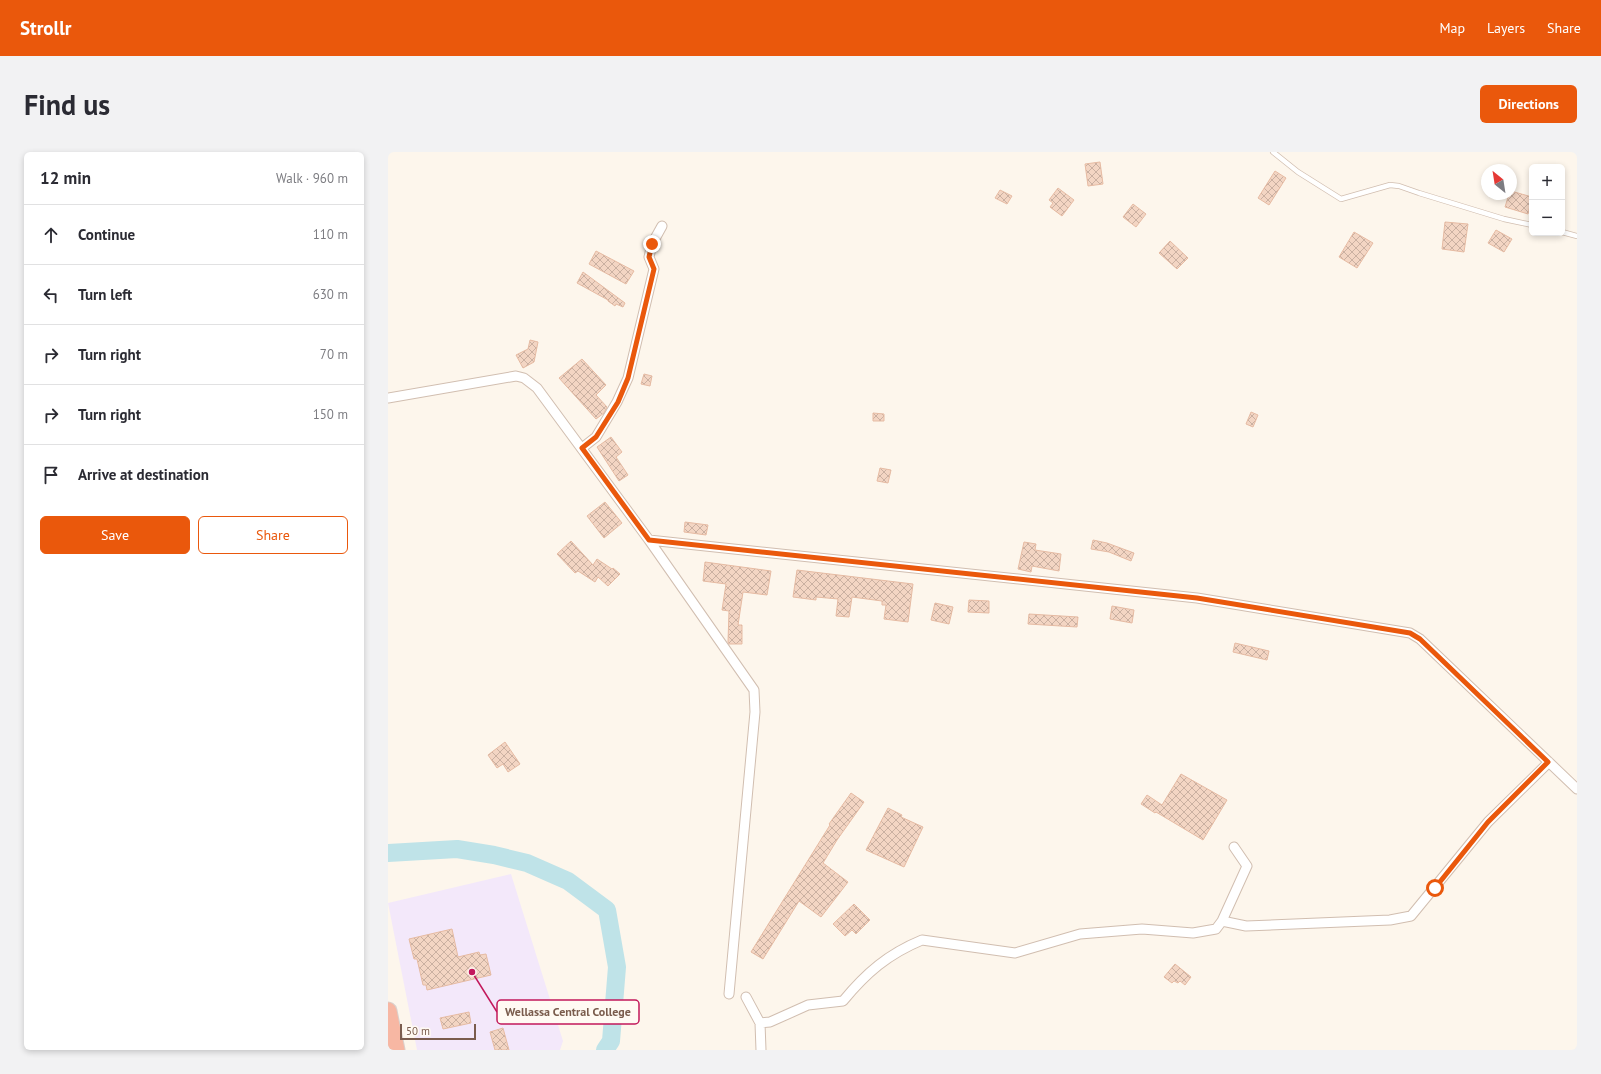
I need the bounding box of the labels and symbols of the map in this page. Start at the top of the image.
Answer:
north arrow [1481,164,1517,200]
route end [643,235,661,253]
route start [1426,879,1444,897]
callout: Wellassa Central College [497,1000,639,1024]
text: Wellassa Central College [505,1004,631,1019]
scale bar [400,1022,476,1041]

